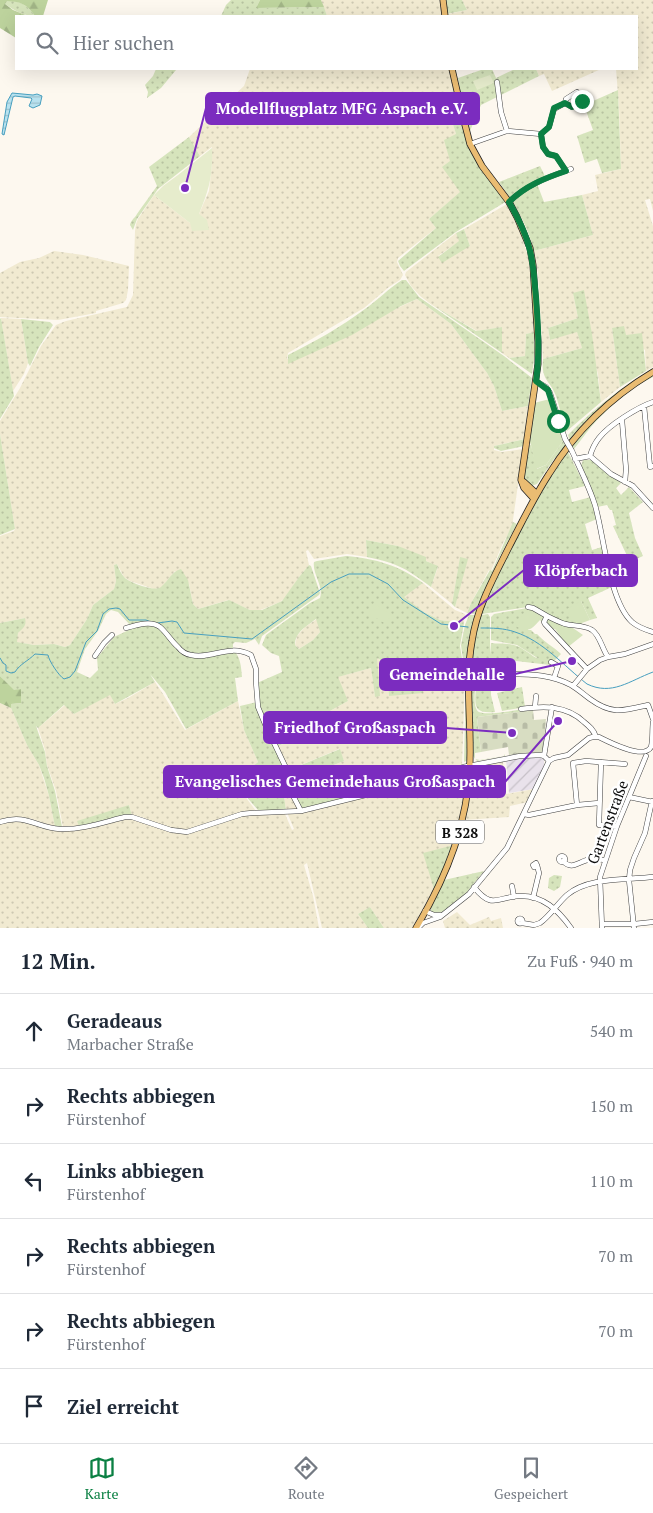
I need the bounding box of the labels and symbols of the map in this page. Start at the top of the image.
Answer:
route end [571,90,594,113]
callout: Modellflugplatz MFG Aspach e.V. [206,93,479,124]
text: Modellflugplatz MFG Aspach e.V. [216,97,468,119]
route start [547,410,570,433]
callout: Klöpferbach [524,555,637,586]
text: Klöpferbach [534,559,628,581]
callout: Gemeindehalle [380,659,515,690]
text: Gemeindehalle [389,663,505,685]
callout: Friedhof Großaspach [264,712,446,743]
text: Friedhof Großaspach [274,716,436,738]
callout: Evangelisches Gemeindehaus Großaspach [164,766,505,797]
text: Evangelisches Gemeindehaus Großaspach [175,770,496,792]
street label: Gartenstraße [582,777,632,867]
road number: B 328 [436,820,484,844]

